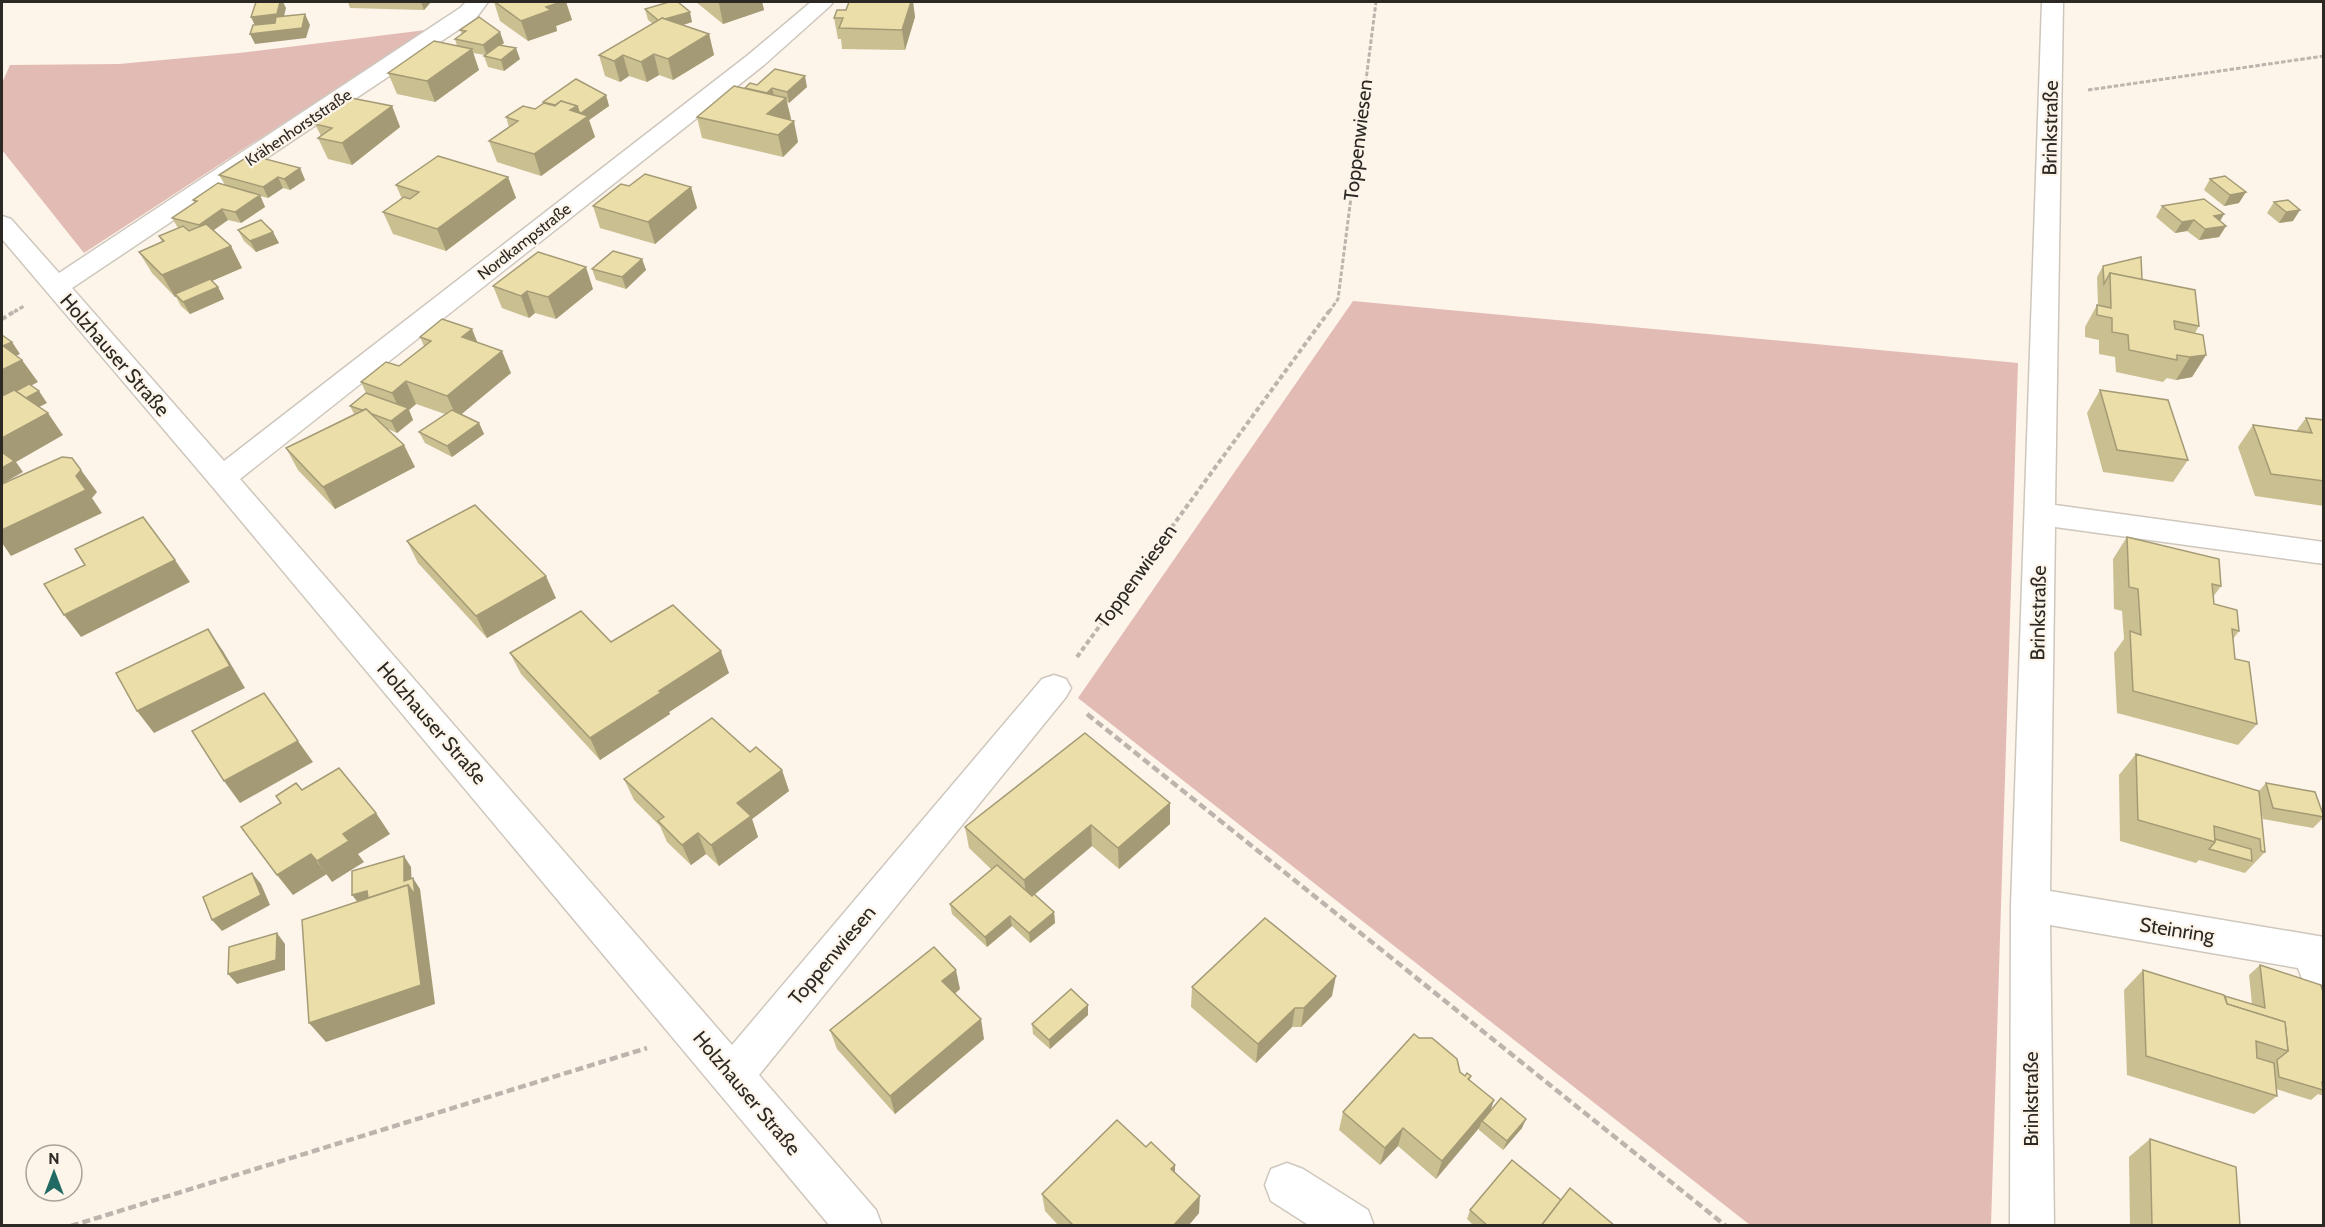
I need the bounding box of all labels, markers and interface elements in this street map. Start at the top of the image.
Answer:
street label: Toppenwiesen [1339,78,1377,202]
street label: Brinkstraße [2037,80,2063,176]
street label: Krähenhorststraße [242,85,355,170]
street label: Nordkampstraße [474,199,575,284]
street label: Holzhauser Straße [55,289,175,421]
street label: Toppenwiesen [1090,519,1182,633]
street label: Brinkstraße [2025,565,2051,661]
street label: Holzhauser Straße [372,657,492,789]
street label: Toppenwiesen [783,900,881,1010]
street label: Steinring [2138,912,2217,948]
street label: Holzhauser Straße [688,1026,806,1160]
street label: Brinkstraße [2019,1052,2043,1147]
north arrow [24,1143,84,1203]
text: N [48,1149,60,1168]

